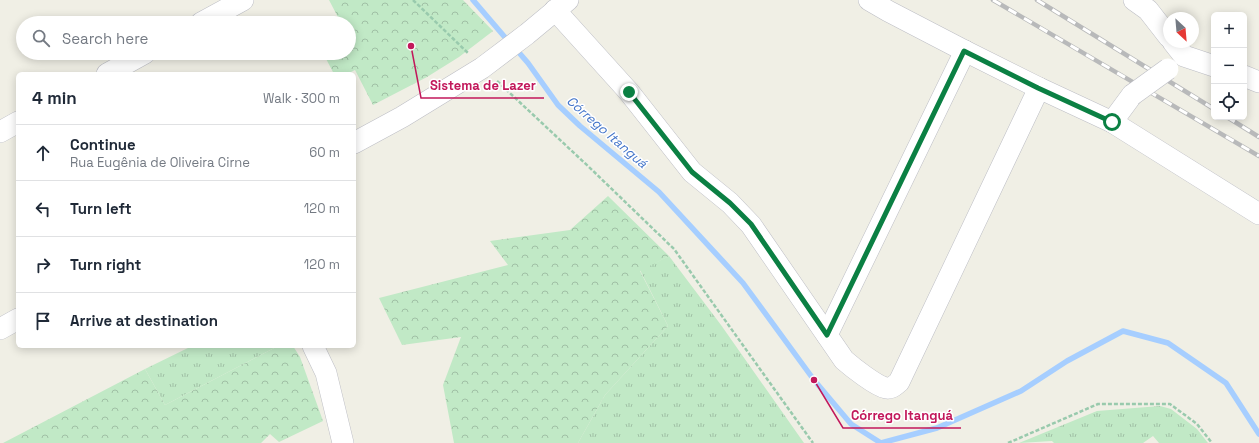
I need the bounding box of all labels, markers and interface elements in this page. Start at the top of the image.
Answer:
north arrow [1163,12,1199,48]
map controls [1211,12,1247,120]
button: + [1211,12,1247,48]
search box [16,16,356,60]
icon: search [30,27,52,49]
text: Search here [62,29,148,48]
button: − [1211,48,1247,84]
callout: Sistema de Lazer [421,73,544,98]
text: Sistema de Lazer [430,77,536,94]
route end [620,83,638,101]
button: locate [1211,84,1247,120]
text: 4 min [32,87,77,109]
text: Walk · 300 m [263,90,340,107]
water label: Córrego Itanguá [563,92,651,172]
route start [1103,113,1121,131]
text: Continue [70,135,136,154]
icon: ahead [32,142,54,164]
text: 60 m [309,144,340,161]
text: Rua Eugênia de Oliveira Cirne [70,154,250,171]
icon: left [32,198,54,220]
text: Turn left [70,199,132,218]
text: 120 m [304,200,340,217]
icon: right [32,254,54,276]
text: Turn right [70,255,141,274]
text: 120 m [304,256,340,273]
icon: arrive [32,310,54,332]
text: Arrive at destination [70,311,218,330]
callout: Córrego Itanguá [843,403,961,428]
text: Córrego Itanguá [851,407,954,424]

